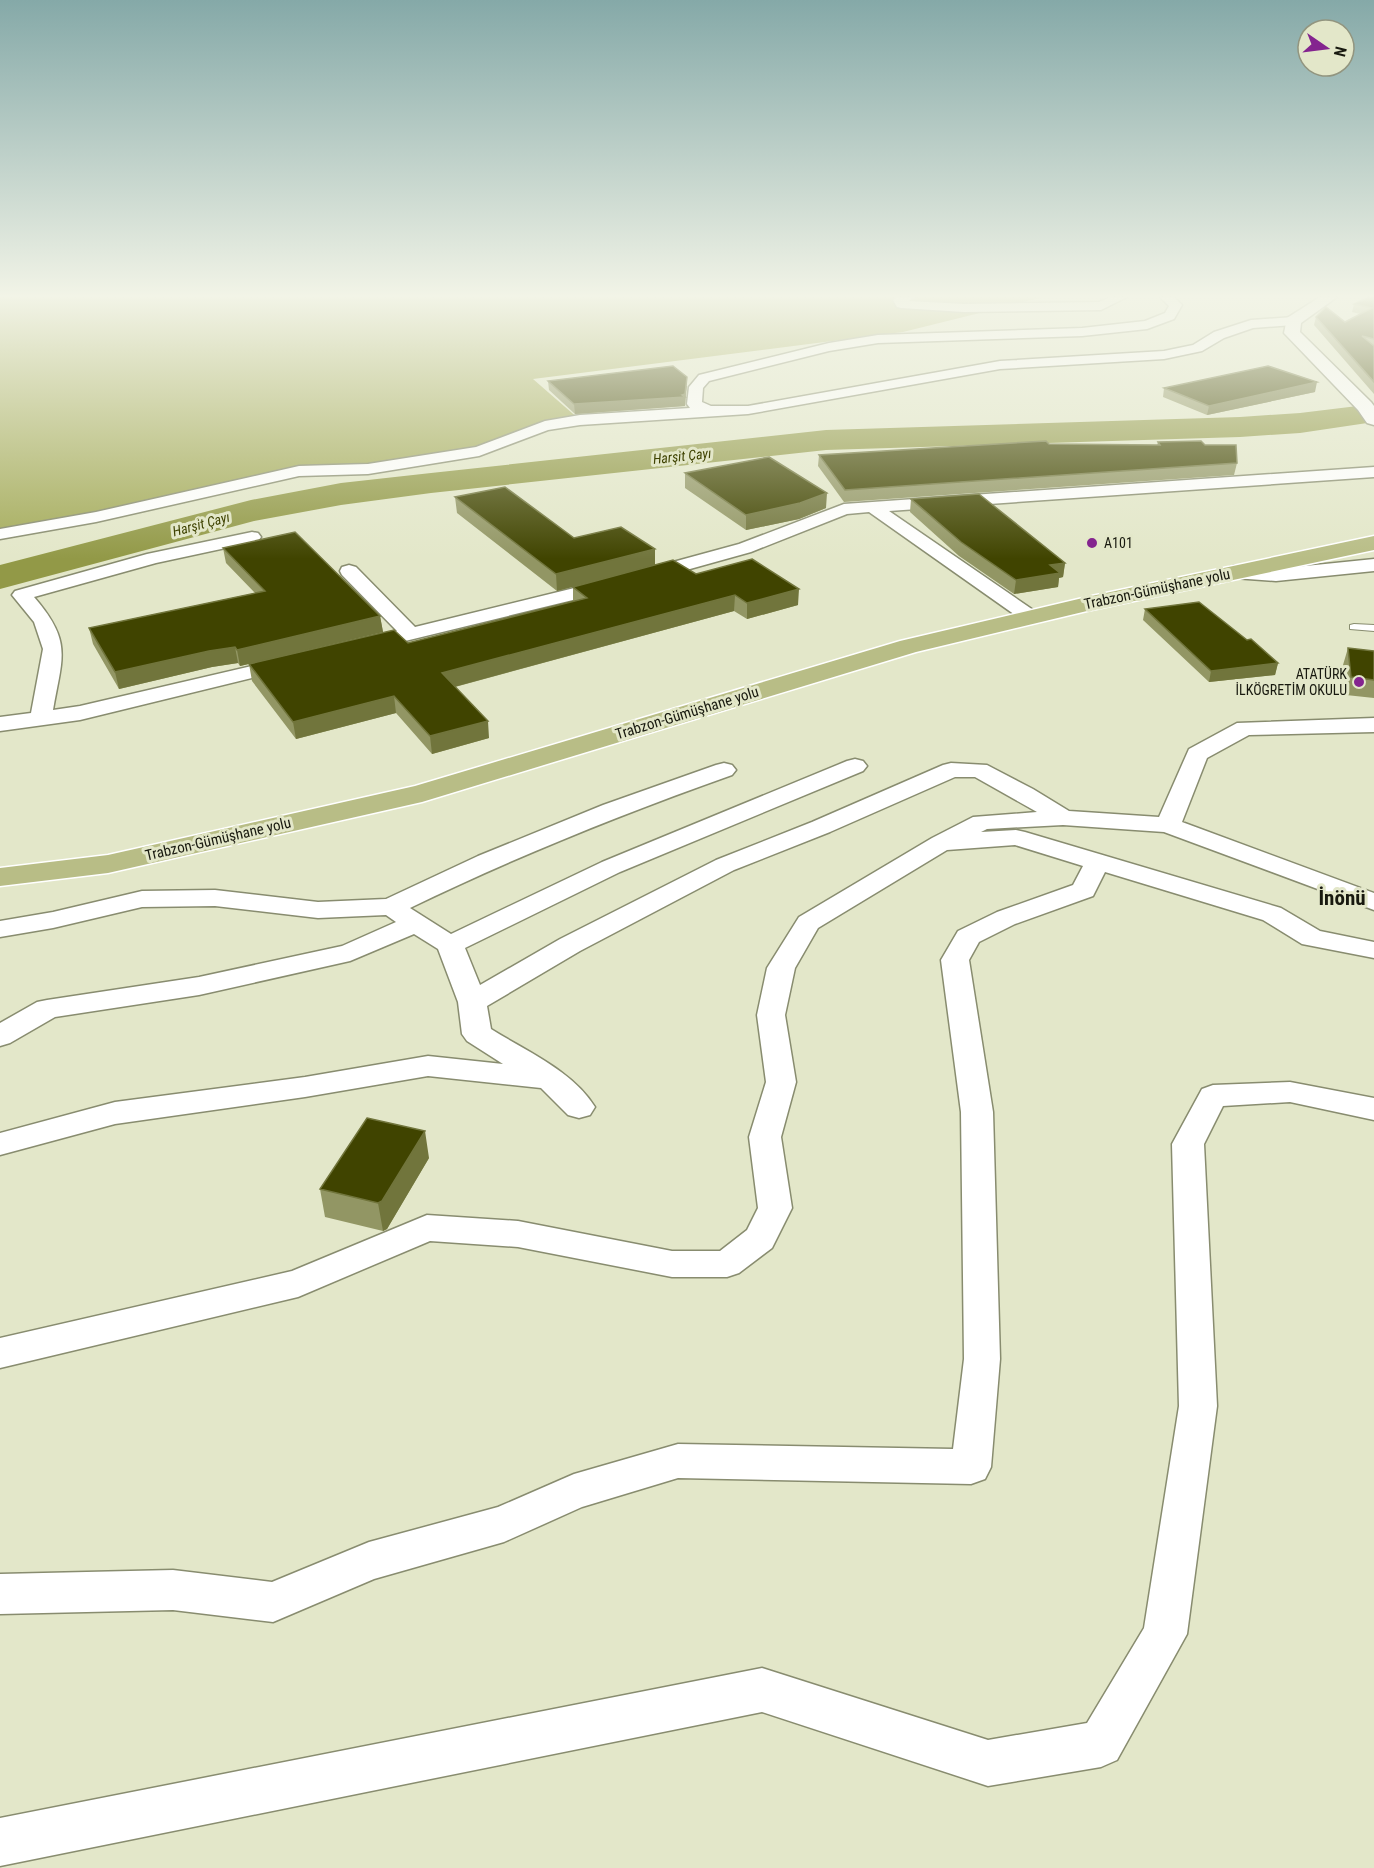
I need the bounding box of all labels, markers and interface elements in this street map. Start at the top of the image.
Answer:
north arrow [1296,18,1356,78]
text: N [1330,44,1350,59]
water label: Harşit Çayı [652,445,712,467]
water label: Harşit Çayı [171,509,231,539]
place label: A101 [1104,535,1133,551]
marker: A101 [1085,536,1099,550]
street label: Trabzon-Gümüşhane yolu [1082,565,1232,613]
place label: ATATÜRK İLKÖGRETİM OKULU [1236,666,1347,698]
marker: ATATÜRK İLKÖGRETİM OKULU [1352,675,1366,689]
street label: Trabzon-Gümüşhane yolu [613,683,761,743]
street label: Trabzon-Gümüşhane yolu [143,813,293,865]
district label: İnönü [1318,886,1366,910]

